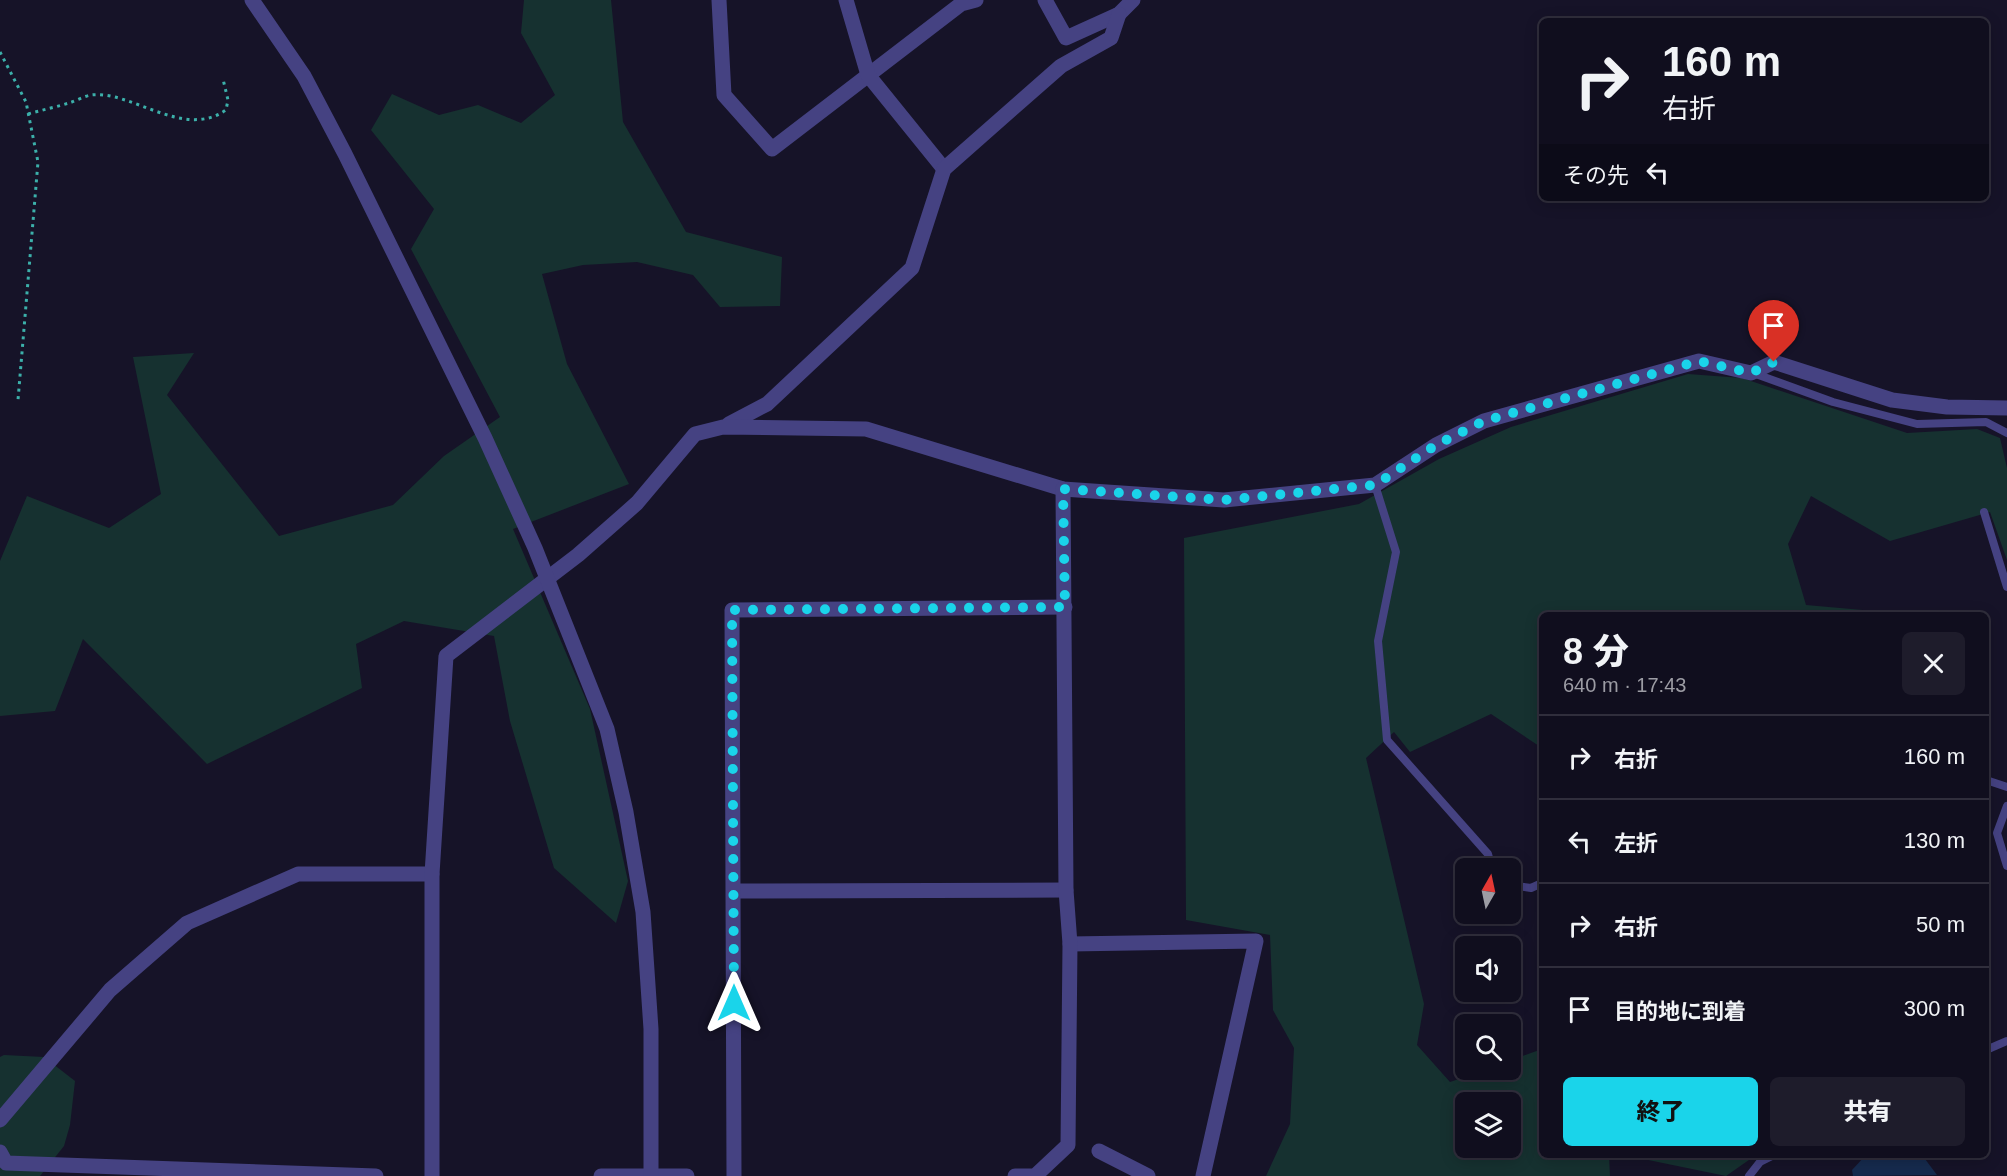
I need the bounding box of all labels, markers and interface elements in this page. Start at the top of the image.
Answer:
text: 160 m [1662,38,1781,85]
icon: right [1563,42,1641,120]
text: 右折 [1662,94,1716,124]
icon: left [1641,156,1674,189]
text: その先 [1563,163,1629,188]
pin [1748,300,1799,362]
icon: arrive [1757,309,1790,342]
text: 8 分 [1563,631,1629,672]
button: close [1902,632,1965,695]
text: 640 m · 17:43 [1563,674,1686,696]
icon: right [1563,741,1596,774]
text: 160 m [1904,744,1965,769]
text: 右折 [1614,747,1658,772]
icon: left [1563,825,1596,858]
text: 130 m [1904,828,1965,853]
text: 左折 [1614,831,1658,856]
north arrow [1455,858,1521,924]
map controls [1455,858,1521,1158]
icon: right [1563,909,1596,942]
text: 50 m [1916,912,1965,937]
text: 右折 [1614,915,1658,940]
button: sound [1455,936,1521,1002]
position arrow [702,971,766,1035]
icon: arrive [1563,993,1596,1026]
text: 300 m [1904,996,1965,1021]
text: 目的地に到着 [1614,999,1746,1024]
button: search [1455,1014,1521,1080]
button: 終了 [1563,1077,1758,1146]
button: 共有 [1770,1077,1965,1146]
button: layers [1455,1092,1521,1158]

